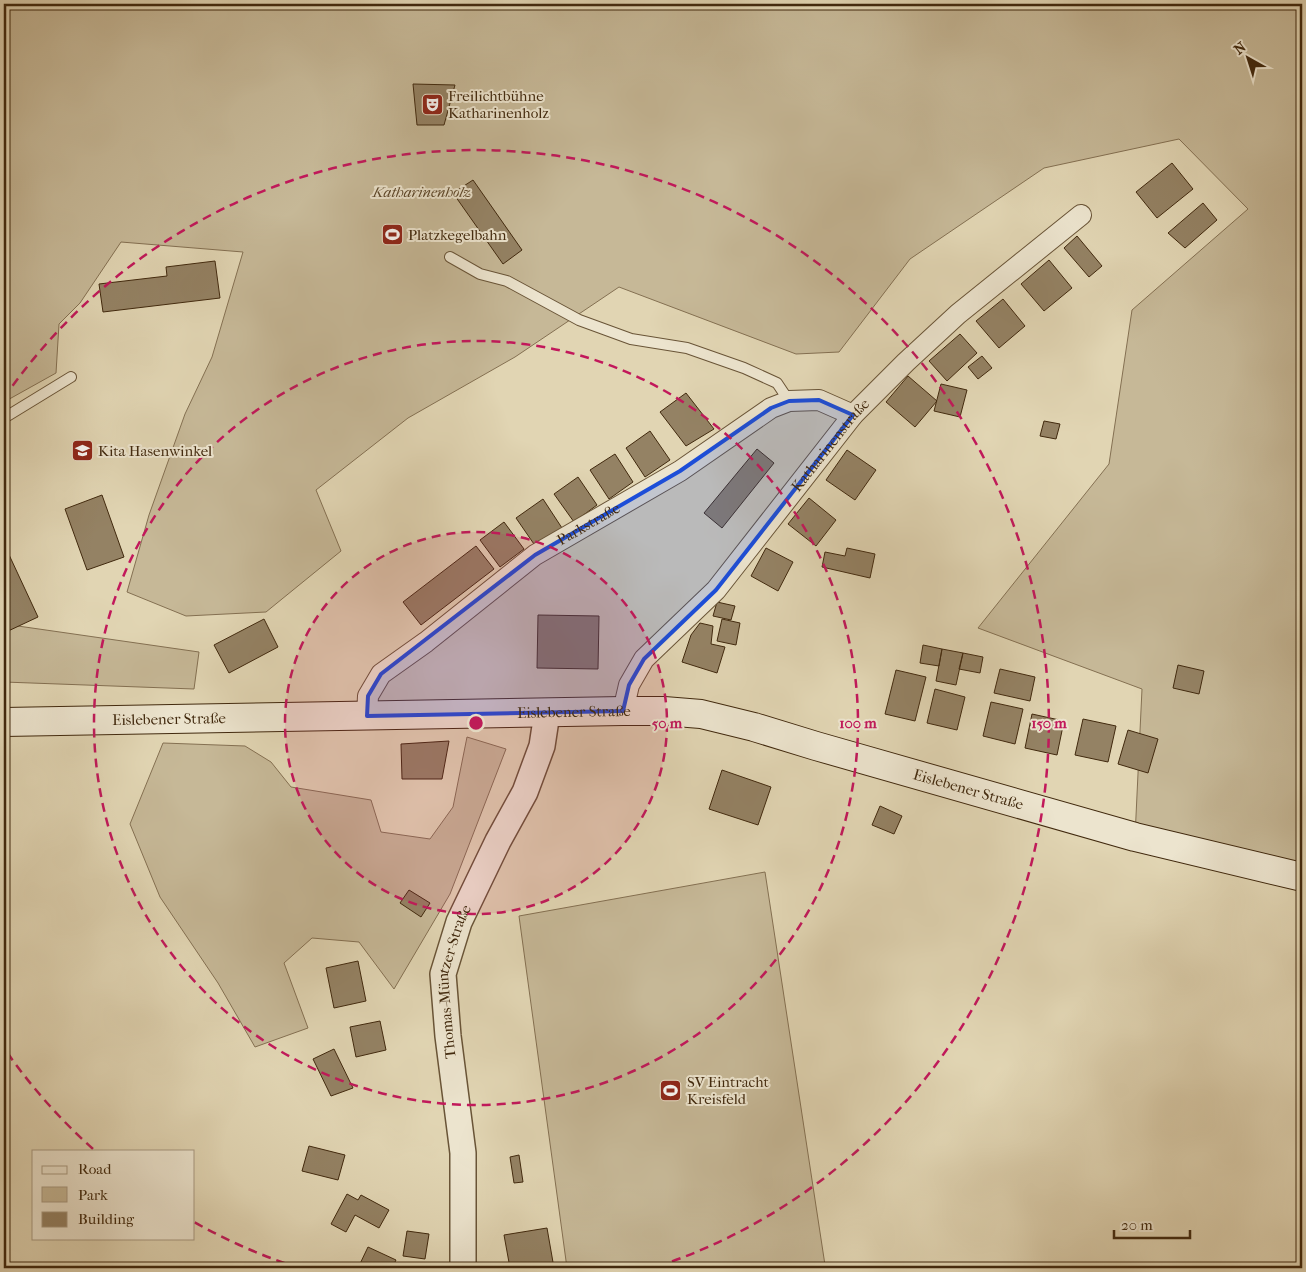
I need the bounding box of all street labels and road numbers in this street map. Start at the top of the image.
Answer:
street label: Katharinenstraße [787,394,874,495]
street label: Parkstraße [554,499,624,549]
street label: Eislebener Straße [517,702,631,722]
street label: Eislebener Straße [112,709,227,729]
street label: Eislebener Straße [911,765,1026,814]
street label: Thomas-Müntzer-Straße [434,901,475,1060]

